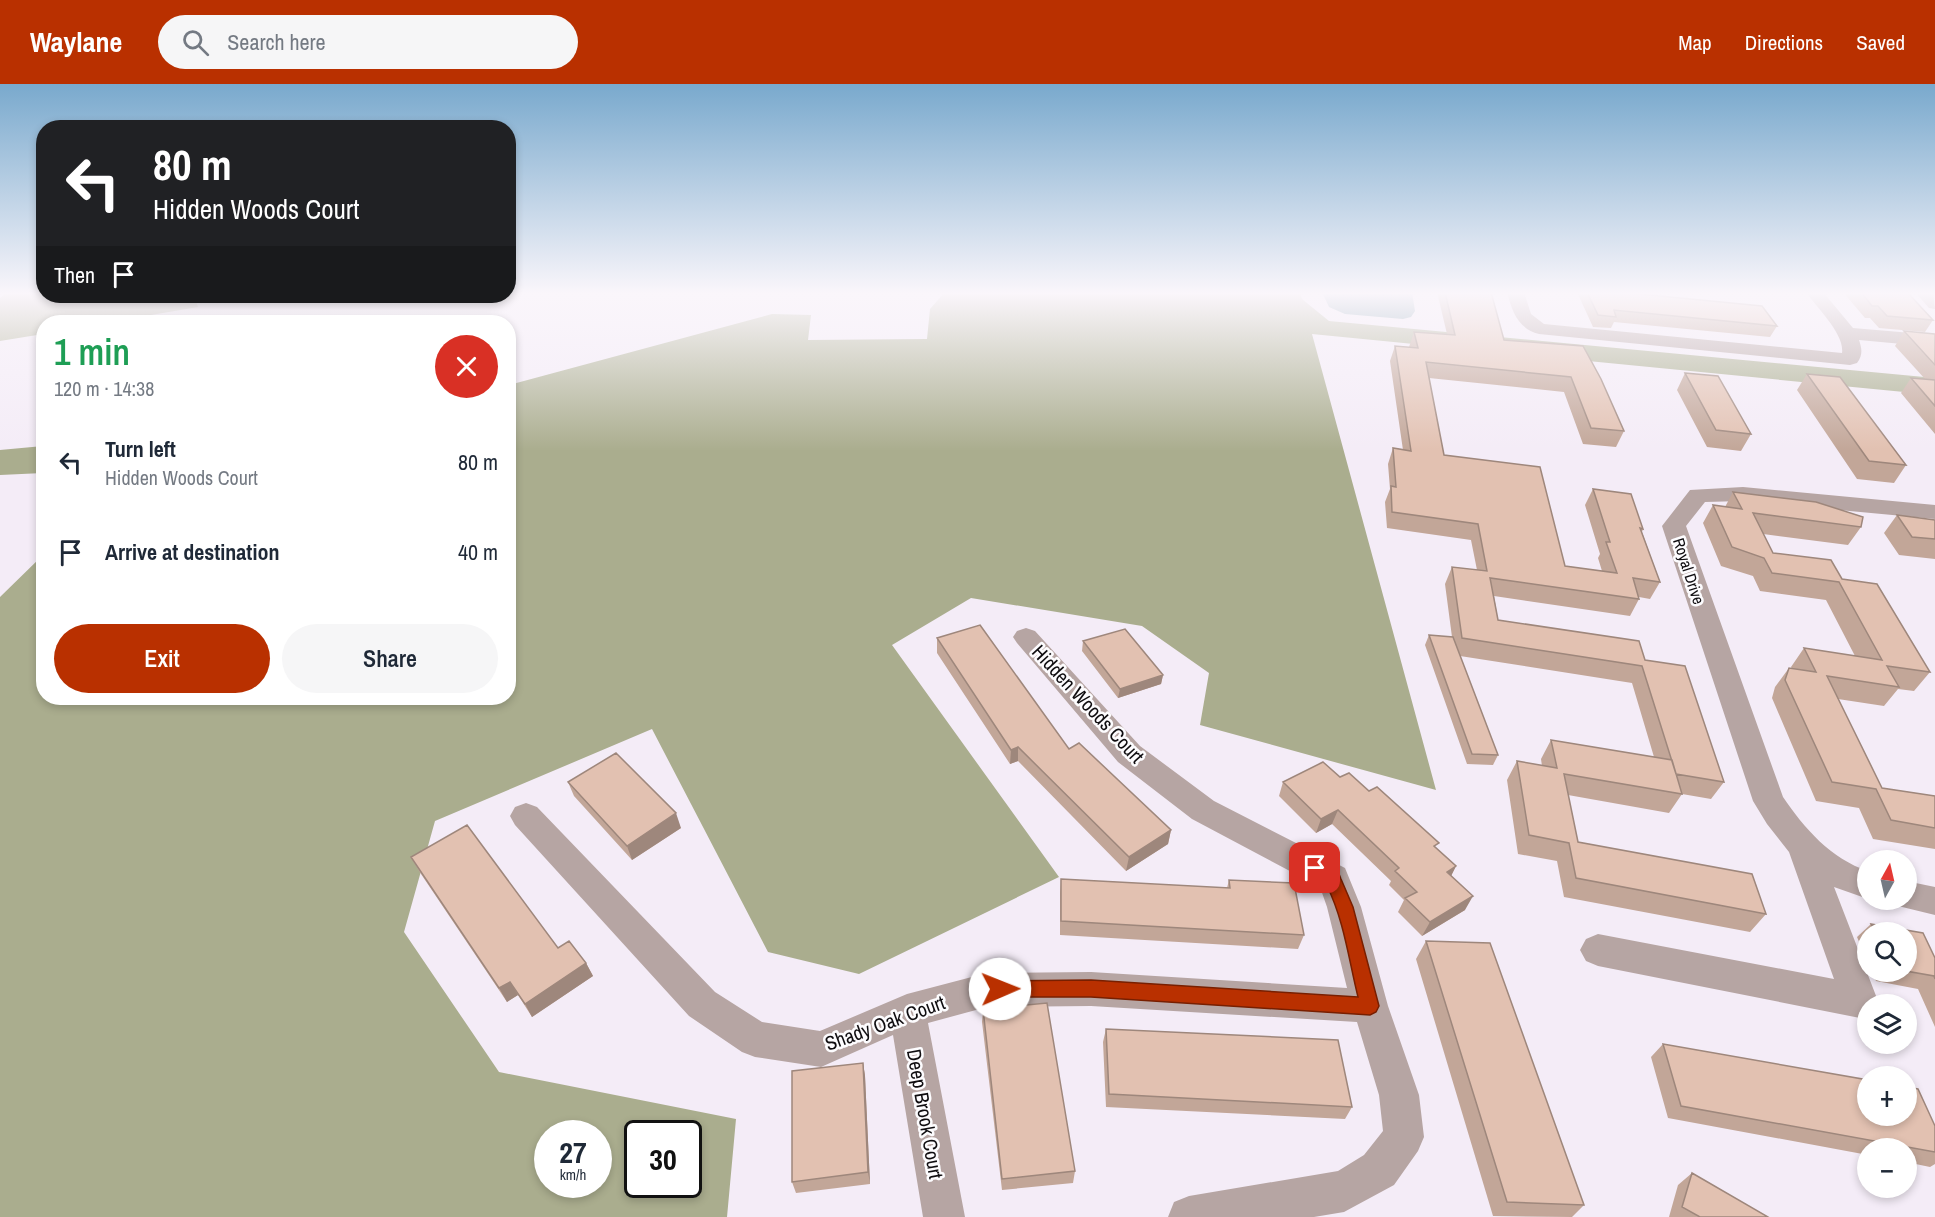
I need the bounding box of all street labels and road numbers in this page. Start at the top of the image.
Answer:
street label: Royal Drive [1668,535,1710,607]
street label: Hidden Woods Court [1026,639,1151,769]
street label: Shady Oak Court [821,988,949,1057]
street label: Deep Brook Court [901,1047,950,1181]

